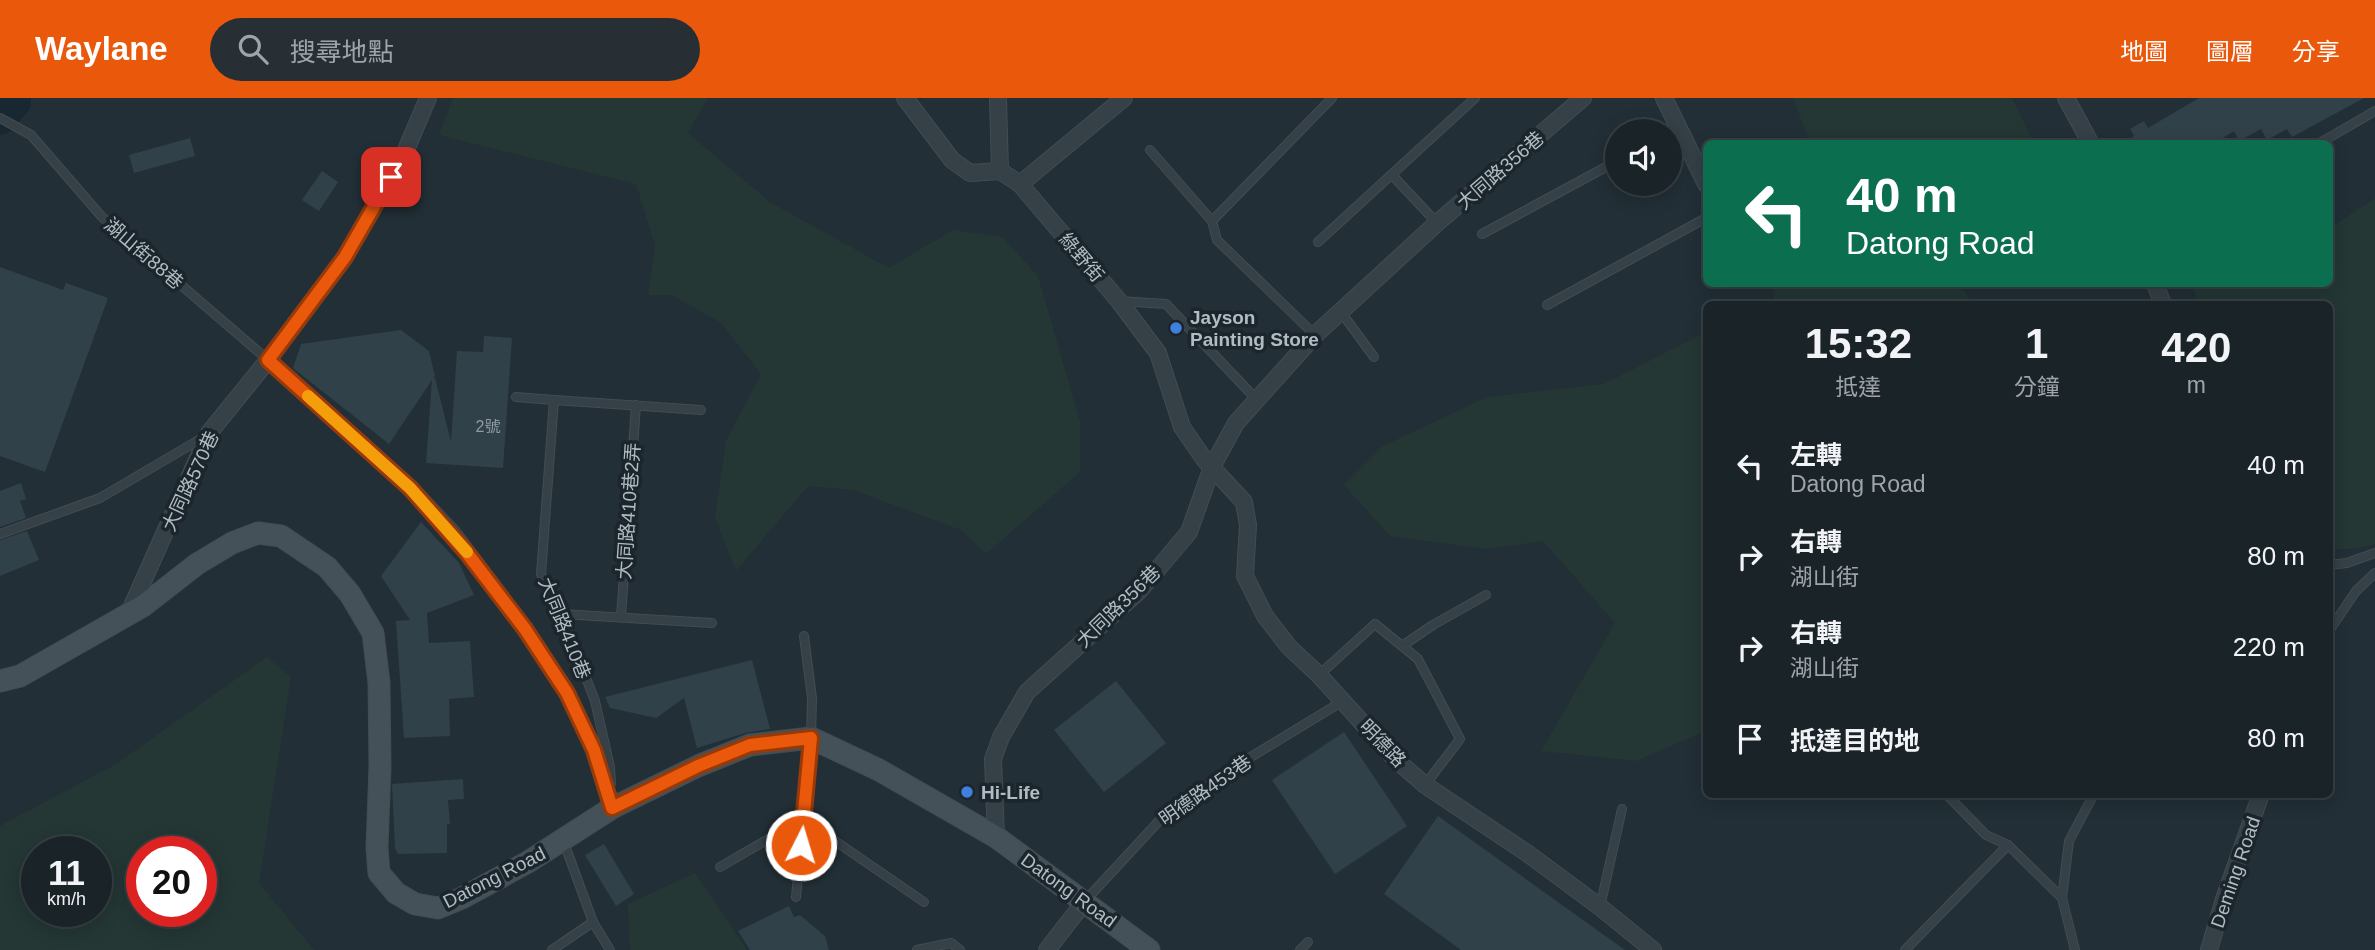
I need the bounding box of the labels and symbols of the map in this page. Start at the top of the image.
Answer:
street label: 大同路356巷 [1453,127,1548,214]
pin [361,147,421,207]
street label: 湖山街88巷 [100,214,187,293]
street label: 綠野街 [1055,229,1108,286]
place label: Jayson Painting Store [1190,307,1319,350]
marker: Jayson Painting Store [1168,320,1184,336]
house number: 2號 [476,418,500,435]
street label: 大同路570巷 [158,428,223,534]
street label: 大同路410巷2弄 [613,442,644,580]
street label: 大同路356巷 [1072,561,1164,651]
street label: 大同路410巷 [535,574,594,682]
street label: 明德路 [1355,716,1410,771]
street label: 明德路453巷 [1155,751,1255,830]
place label: Hi-Life [981,782,1040,803]
marker: Hi-Life [959,784,975,800]
position arrow [764,808,838,882]
street label: Deming Road [2207,814,2264,931]
speed limit sign: 20 [126,836,217,927]
street label: Datong Road [440,843,549,912]
street label: Datong Road [1017,849,1120,932]

